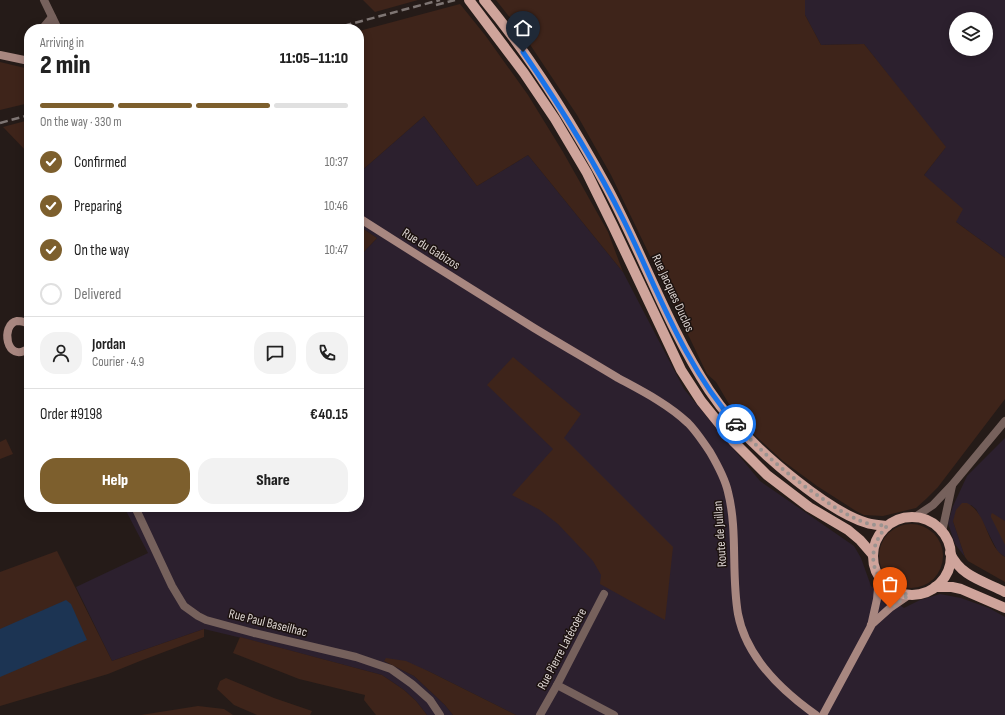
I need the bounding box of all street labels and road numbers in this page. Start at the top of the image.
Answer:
street label: Rue du Gabizos [399,225,463,273]
street label: Rue Jacques Duclos [648,252,698,335]
street label: Route de Juillan [710,500,730,568]
street label: Rue Paul Baseilhac [227,606,309,640]
street label: Rue Pierre Latécoère [534,606,590,692]

